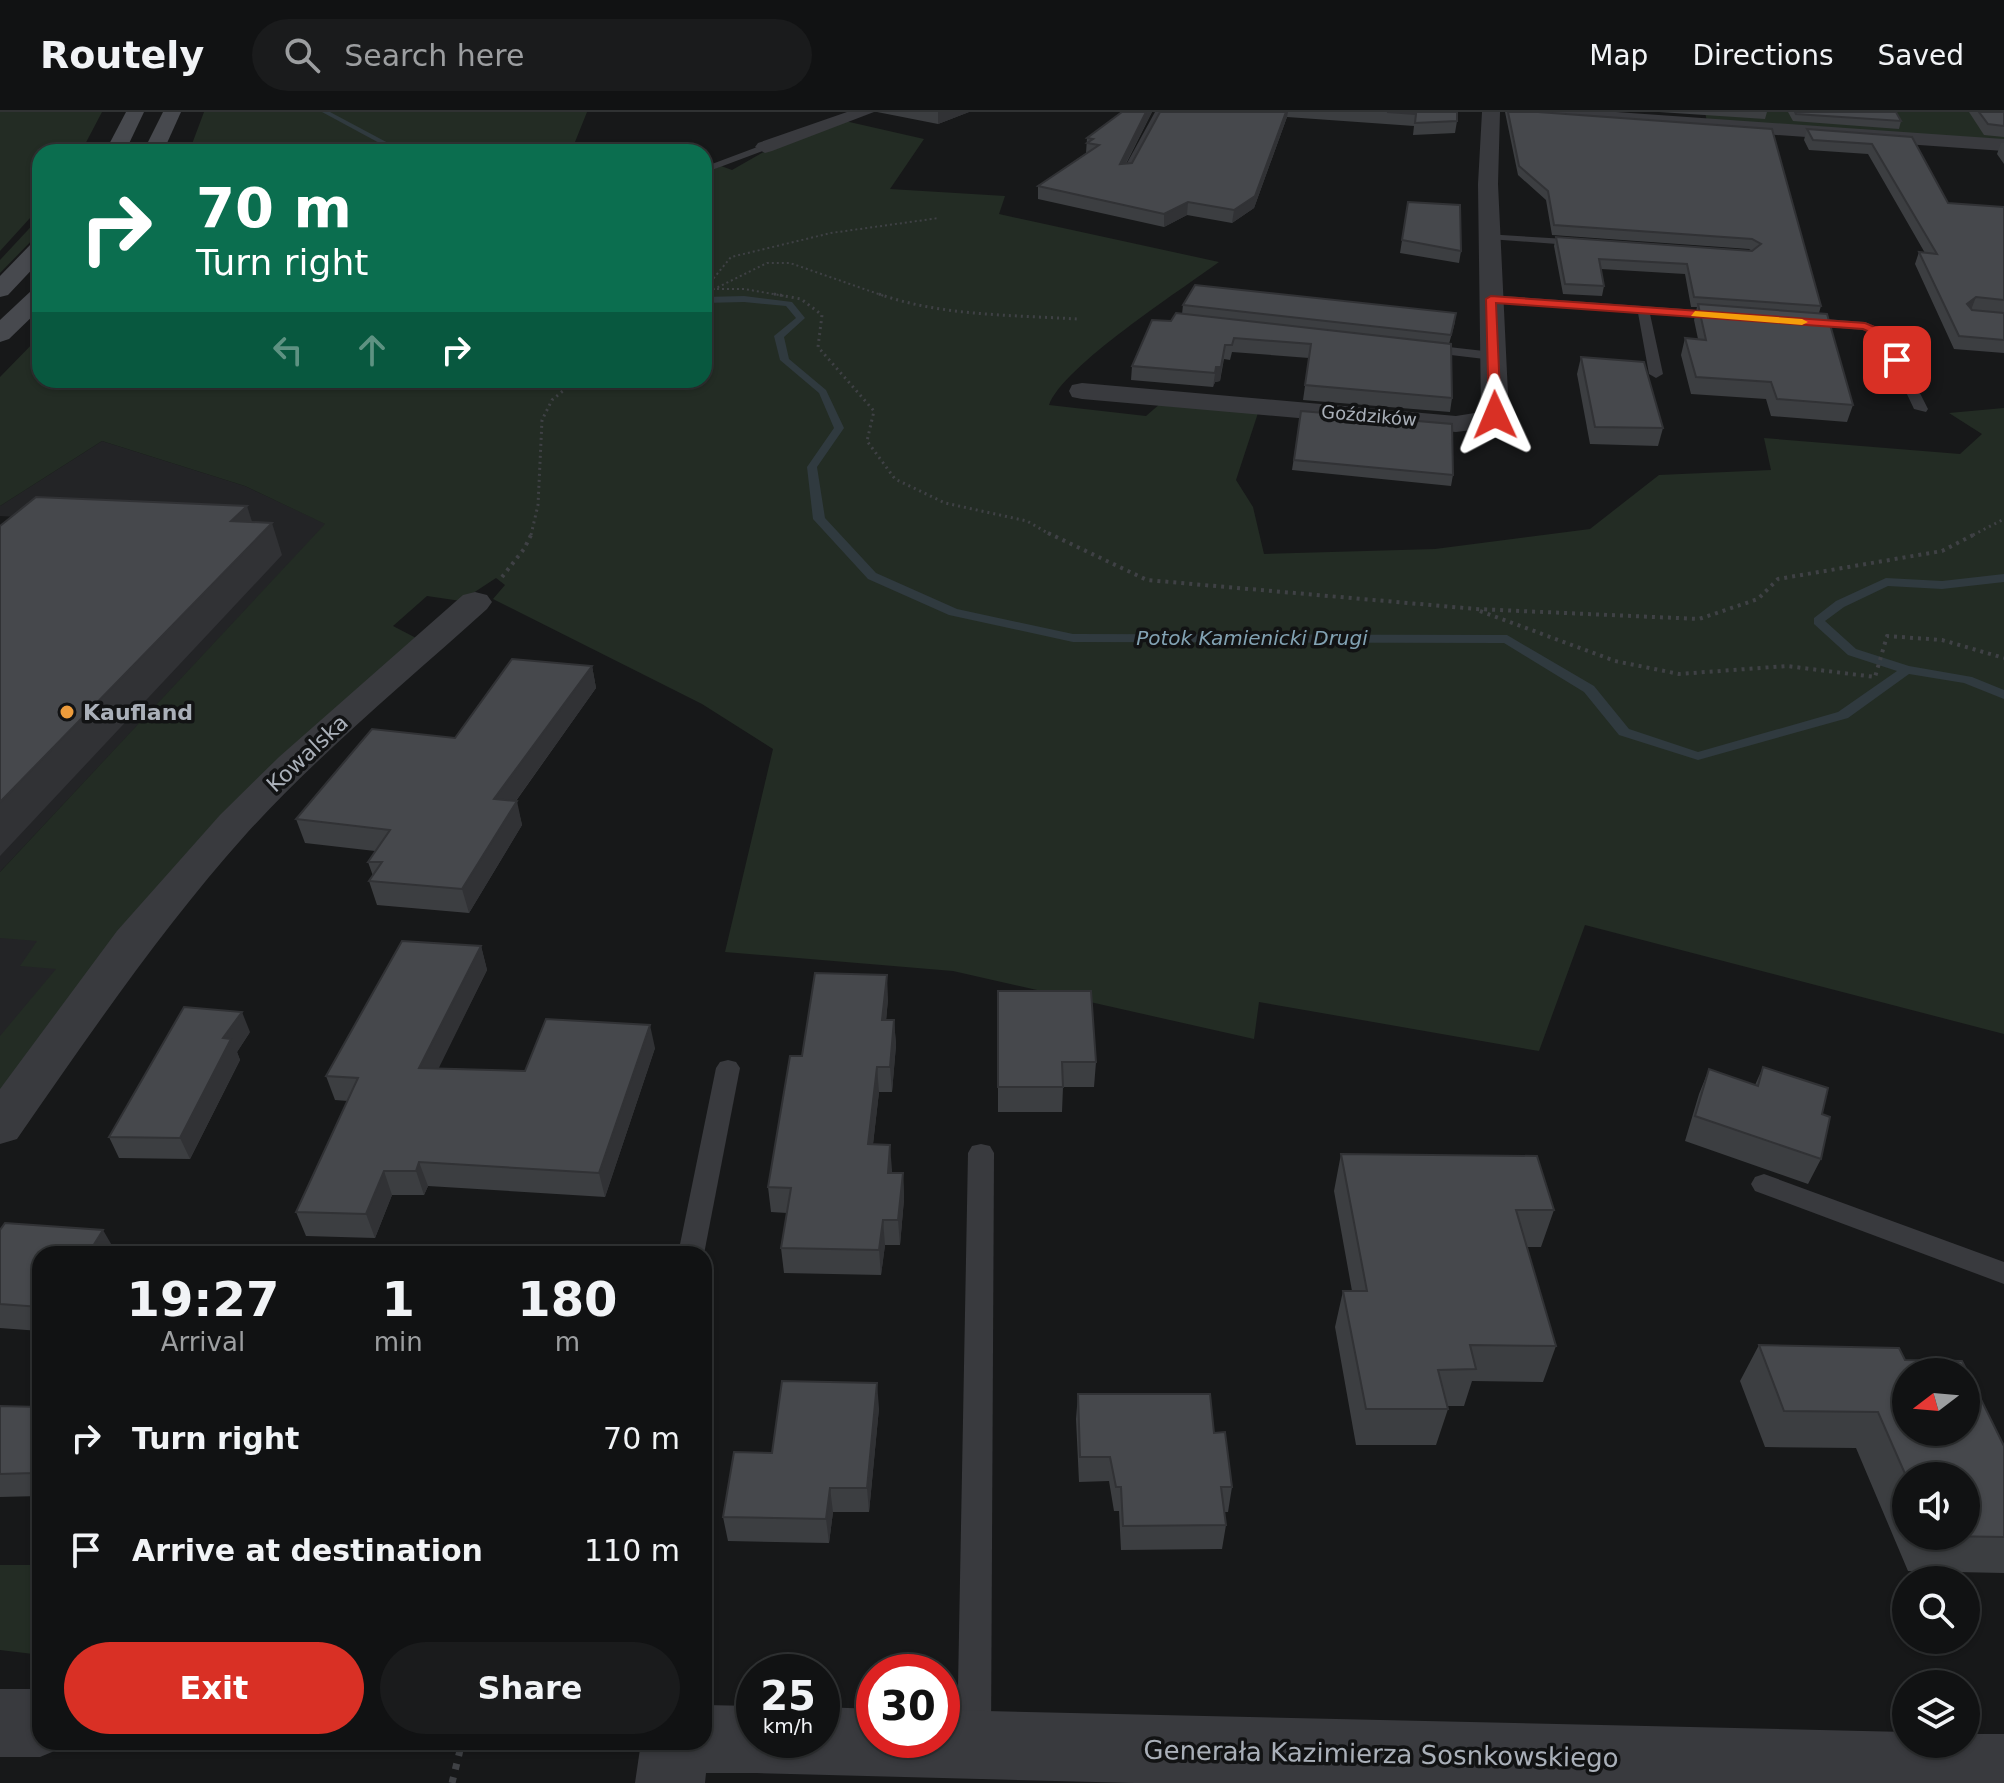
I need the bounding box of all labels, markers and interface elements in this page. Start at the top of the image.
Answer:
search box [252,19,812,91]
text: Routely [40,33,204,77]
icon: search [280,33,324,77]
text: Search here [344,38,524,73]
text: Map [1589,39,1648,72]
text: Directions [1692,39,1833,72]
text: Saved [1877,39,1964,72]
text: 70 m [196,175,352,240]
icon: right [64,176,168,280]
text: Turn right [196,242,368,283]
pin [1863,326,1931,394]
icon: left [266,328,310,372]
icon: ahead [350,328,394,372]
icon: right [434,328,478,372]
icon: arrive [1875,338,1919,382]
position arrow [1453,373,1537,457]
street label: Goździków [1320,401,1418,430]
water label: Potok Kamienicki Drugi [1136,626,1368,650]
place label: Kaufland [83,700,193,725]
marker: Kaufland [58,703,76,721]
street label: Kowalska [262,710,353,797]
text: 19:27 [126,1271,279,1327]
text: 1 [382,1271,415,1327]
text: 180 [517,1271,617,1327]
text: Arrival [161,1327,245,1357]
text: min [374,1327,423,1357]
text: m [555,1327,580,1357]
north arrow [1892,1358,1980,1446]
map controls [1892,1358,1980,1758]
icon: right [64,1416,108,1460]
text: Turn right [132,1421,299,1456]
text: 70 m [603,1421,680,1456]
button: sound [1892,1462,1980,1550]
icon: arrive [64,1528,108,1572]
text: Arrive at destination [132,1533,483,1568]
text: 110 m [584,1533,680,1568]
button: search [1892,1566,1980,1654]
button: Exit [64,1642,364,1734]
button: Share [380,1642,680,1734]
speed limit sign: 30 [856,1654,960,1758]
button: layers [1892,1670,1980,1758]
text: 25 [760,1673,816,1719]
text: km/h [763,1714,813,1738]
street label: Generała Kazimierza Sosnkowskiego [1143,1735,1619,1773]

